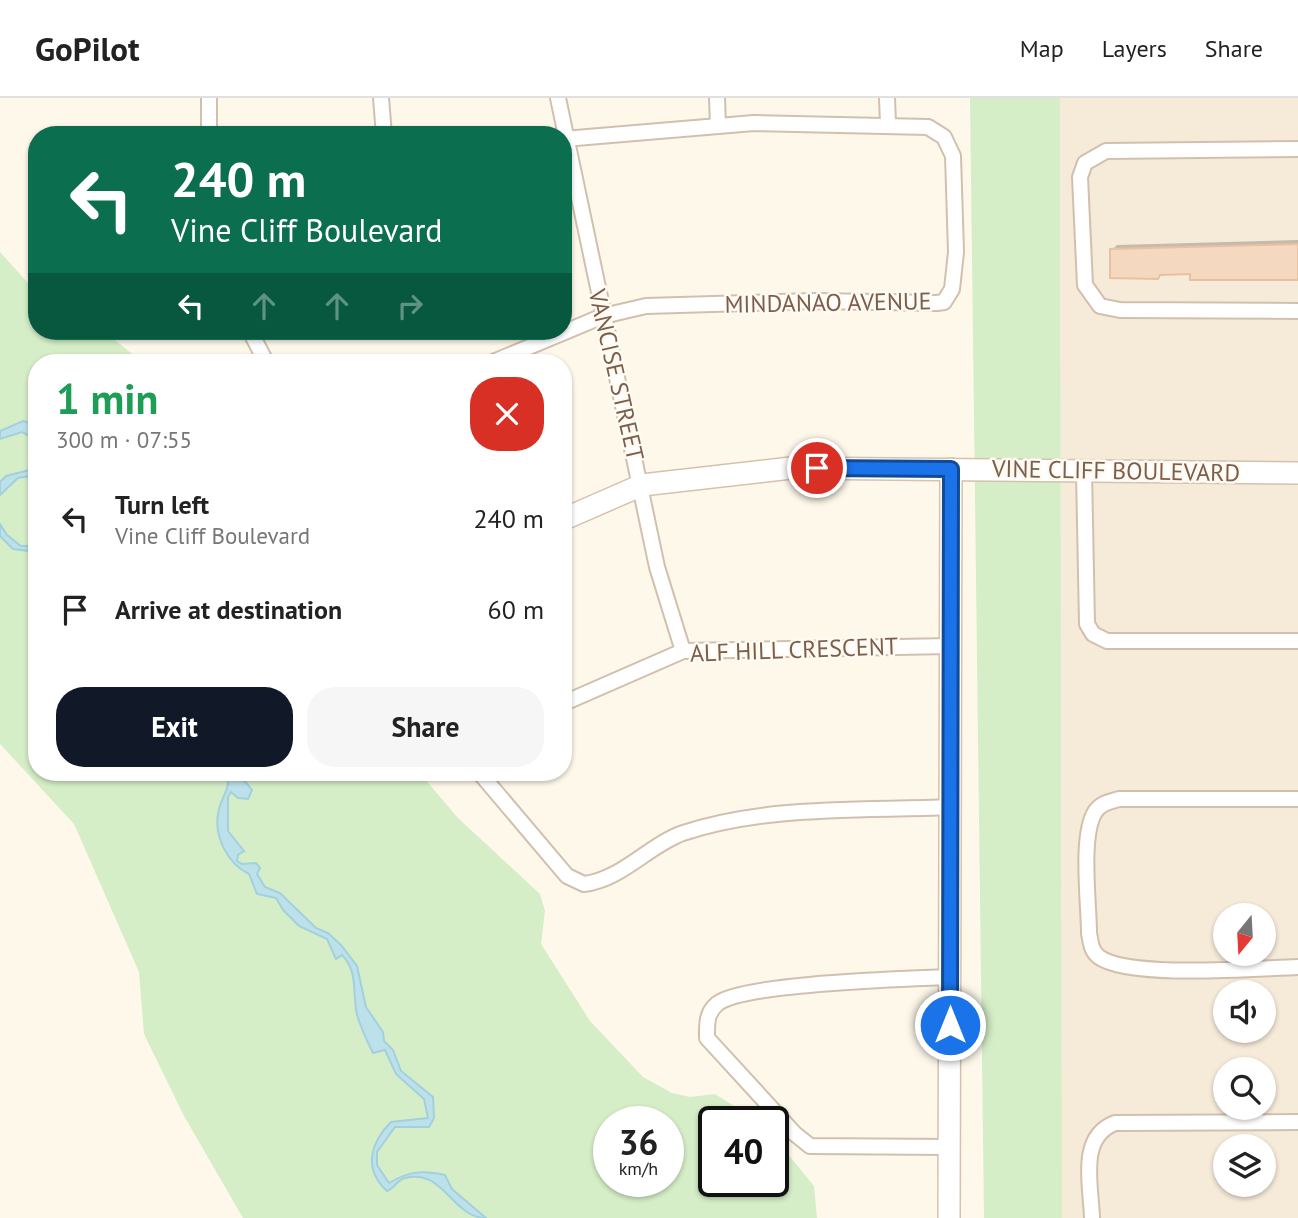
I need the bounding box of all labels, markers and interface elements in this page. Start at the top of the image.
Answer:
text: GoPilot [35,27,140,70]
text: Map [1020,33,1064,64]
text: Layers [1102,33,1167,64]
text: Share [1205,33,1263,64]
text: 240 m [171,147,306,211]
icon: left [56,154,147,245]
text: Vine Cliff Boulevard [171,209,443,251]
street label: VANCISE STREET [581,285,651,464]
street label: MINDANAO AVENUE [724,285,932,320]
icon: left [172,287,210,325]
icon: ahead [245,287,283,325]
icon: ahead [318,287,356,325]
icon: right [391,287,429,325]
text: 1 min [56,371,158,426]
button: close [470,377,544,451]
text: 300 m · 07:55 [56,425,192,454]
pin [787,438,847,498]
icon: arrive [798,449,836,487]
street label: VINE CLIFF BOULEVARD [991,453,1240,488]
text: Turn left [115,488,209,521]
icon: left [56,500,94,538]
text: 240 m [473,502,544,535]
text: Vine Cliff Boulevard [115,521,310,550]
icon: arrive [56,591,94,629]
text: Arrive at destination [115,593,342,626]
text: 60 m [488,593,544,626]
street label: ALF HILL CRESCENT [689,630,899,669]
button: Exit [56,687,293,767]
button: Share [307,687,544,767]
north arrow [1213,903,1276,966]
map controls [1213,903,1276,1197]
button: sound [1213,980,1276,1043]
position arrow [913,988,987,1062]
button: search [1213,1057,1276,1120]
speed limit sign: 40 [698,1106,789,1197]
text: 36 [619,1119,658,1165]
button: layers [1213,1134,1276,1197]
text: km/h [619,1157,658,1180]

